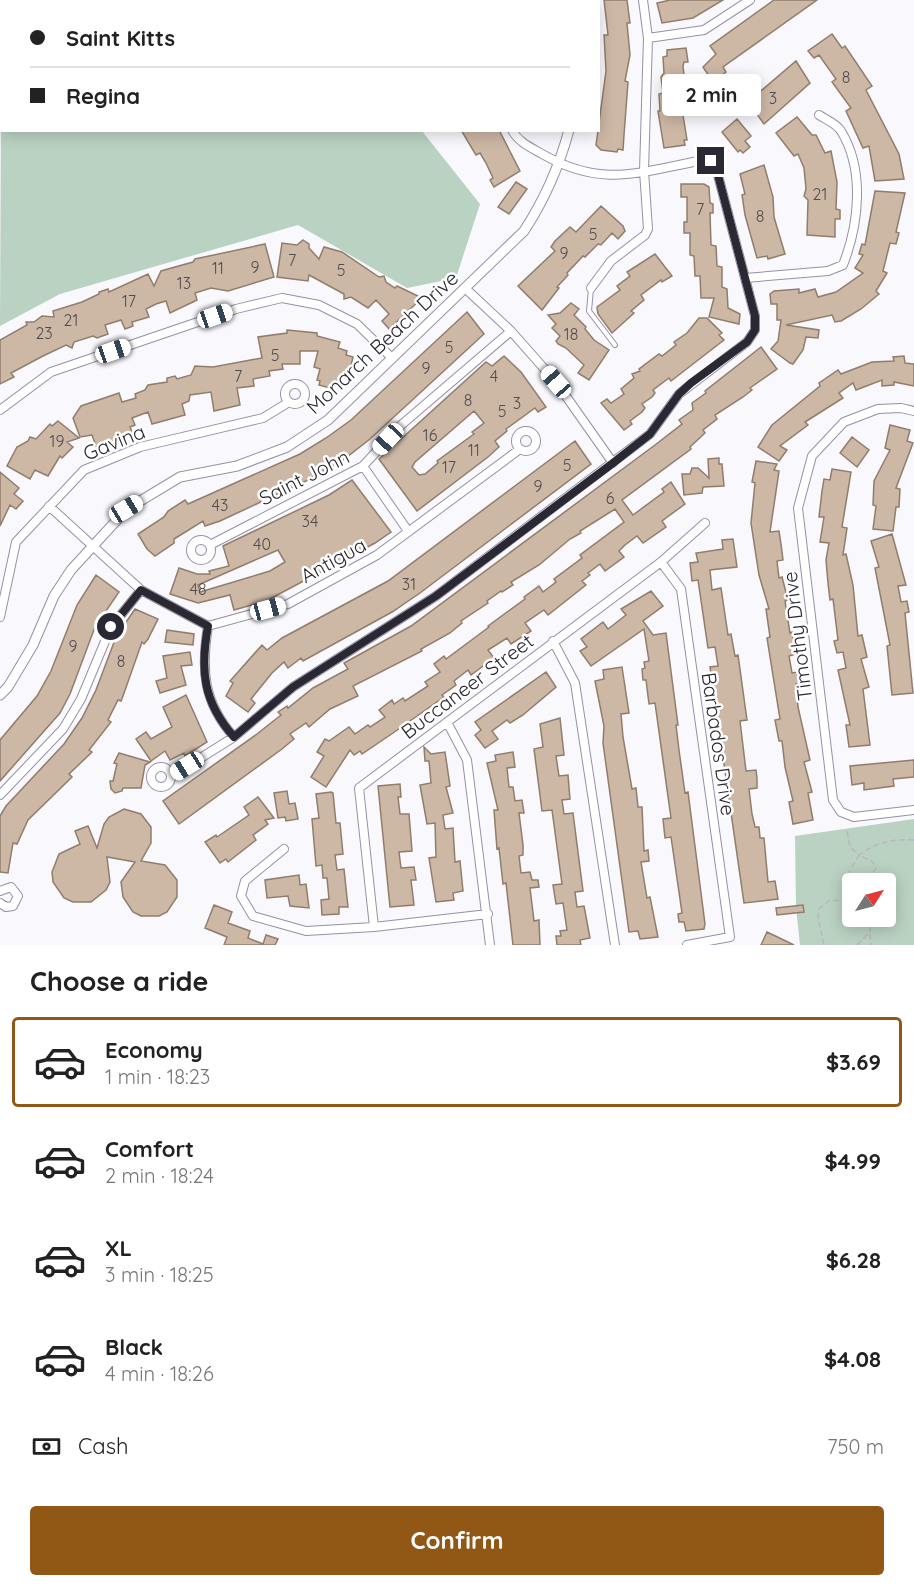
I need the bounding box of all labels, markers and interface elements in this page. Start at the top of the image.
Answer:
text: Saint Kitts [66,24,175,52]
house number: 8 [842,67,850,87]
callout: 2 min [662,74,760,116]
text: Regina [66,82,140,110]
text: 2 min [685,82,738,107]
house number: 3 [769,88,777,108]
route end [697,147,724,174]
house number: 21 [813,184,827,204]
house number: 7 [696,199,704,219]
house number: 8 [756,206,764,226]
house number: 5 [589,224,597,244]
house number: 9 [560,243,569,263]
house number: 7 [288,250,296,270]
house number: 9 [251,257,260,277]
house number: 11 [212,258,224,278]
house number: 5 [337,260,345,280]
street label: Monarch Beach Drive [301,265,463,419]
house number: 13 [177,273,191,293]
house number: 17 [122,291,136,311]
car [195,302,235,330]
house number: 21 [64,310,78,330]
house number: 23 [35,323,53,343]
house number: 18 [564,324,578,344]
car [93,337,133,365]
house number: 5 [445,337,453,357]
house number: 5 [271,345,279,365]
house number: 9 [422,358,431,378]
car [537,363,575,401]
house number: 7 [234,366,242,386]
house number: 4 [490,366,498,386]
house number: 8 [464,390,472,410]
house number: 3 [513,393,521,413]
house number: 5 [498,401,506,421]
street label: Gavina [79,418,149,466]
car [369,420,407,458]
house number: 16 [423,425,438,445]
house number: 19 [50,431,64,451]
house number: 11 [468,440,480,460]
street label: Saint John [255,444,353,510]
house number: 5 [563,455,571,475]
house number: 17 [442,457,456,477]
house number: 9 [534,476,543,496]
house number: 6 [606,488,615,508]
car [106,492,146,526]
house number: 43 [212,495,228,515]
house number: 34 [302,511,318,531]
street label: Antigua [296,532,370,588]
house number: 40 [253,534,271,554]
street label: Timothy Drive [777,570,817,702]
house number: 31 [402,574,416,594]
house number: 48 [189,579,207,599]
car [248,596,288,622]
route start [97,613,124,640]
street label: Buccaneer Street [396,628,538,744]
house number: 9 [69,636,78,656]
house number: 8 [117,651,125,671]
street label: Barbados Drive [697,671,741,817]
car [167,749,207,783]
north arrow [842,873,896,927]
map controls [842,873,896,927]
text: Choose a ride [30,964,208,998]
icon: car [33,1035,87,1089]
text: Economy [105,1036,203,1064]
text: $3.69 [826,1048,881,1076]
text: 1 min · 18:23 [105,1064,210,1089]
icon: car [33,1134,87,1188]
text: Comfort [105,1135,194,1163]
text: $4.99 [824,1147,881,1175]
text: 2 min · 18:24 [105,1163,214,1188]
icon: car [33,1233,87,1287]
text: XL [105,1234,132,1262]
text: $6.28 [826,1246,881,1274]
text: 3 min · 18:25 [105,1262,214,1287]
icon: car [33,1332,87,1386]
text: Black [105,1333,163,1361]
text: $4.08 [824,1345,881,1373]
text: 4 min · 18:26 [105,1361,214,1386]
icon: cash [30,1430,63,1463]
text: Cash [78,1432,129,1460]
text: 750 m [827,1434,884,1459]
button: Confirm [30,1506,884,1575]

